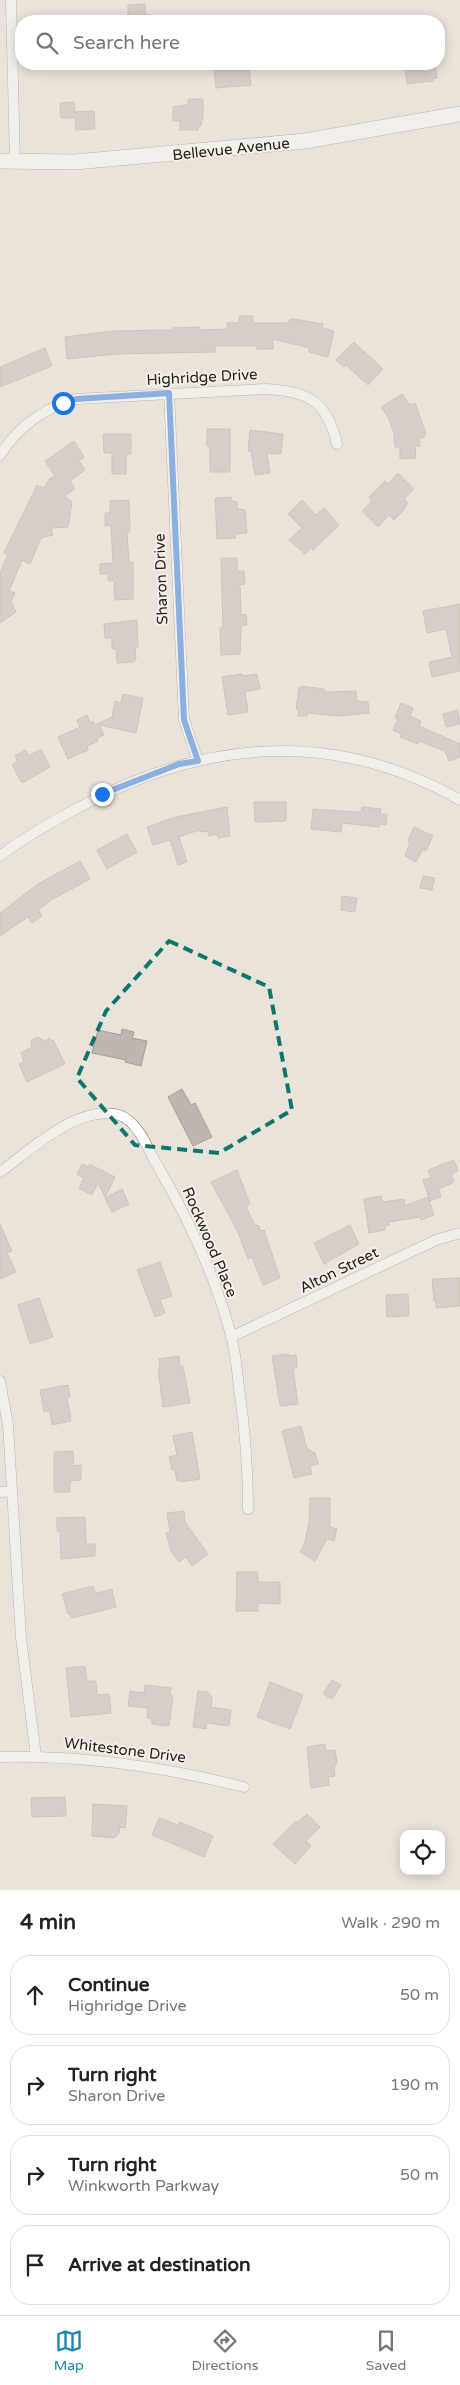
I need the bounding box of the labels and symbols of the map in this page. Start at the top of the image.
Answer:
street label: Bellevue Avenue [171,134,291,164]
street label: Highridge Drive [146,365,258,389]
route start [52,392,75,415]
street label: Sharon Drive [150,533,172,625]
route end [91,783,114,806]
street label: Rockwood Place [179,1184,241,1300]
street label: Alton Street [297,1243,382,1297]
street label: Whitestone Drive [63,1734,187,1766]

